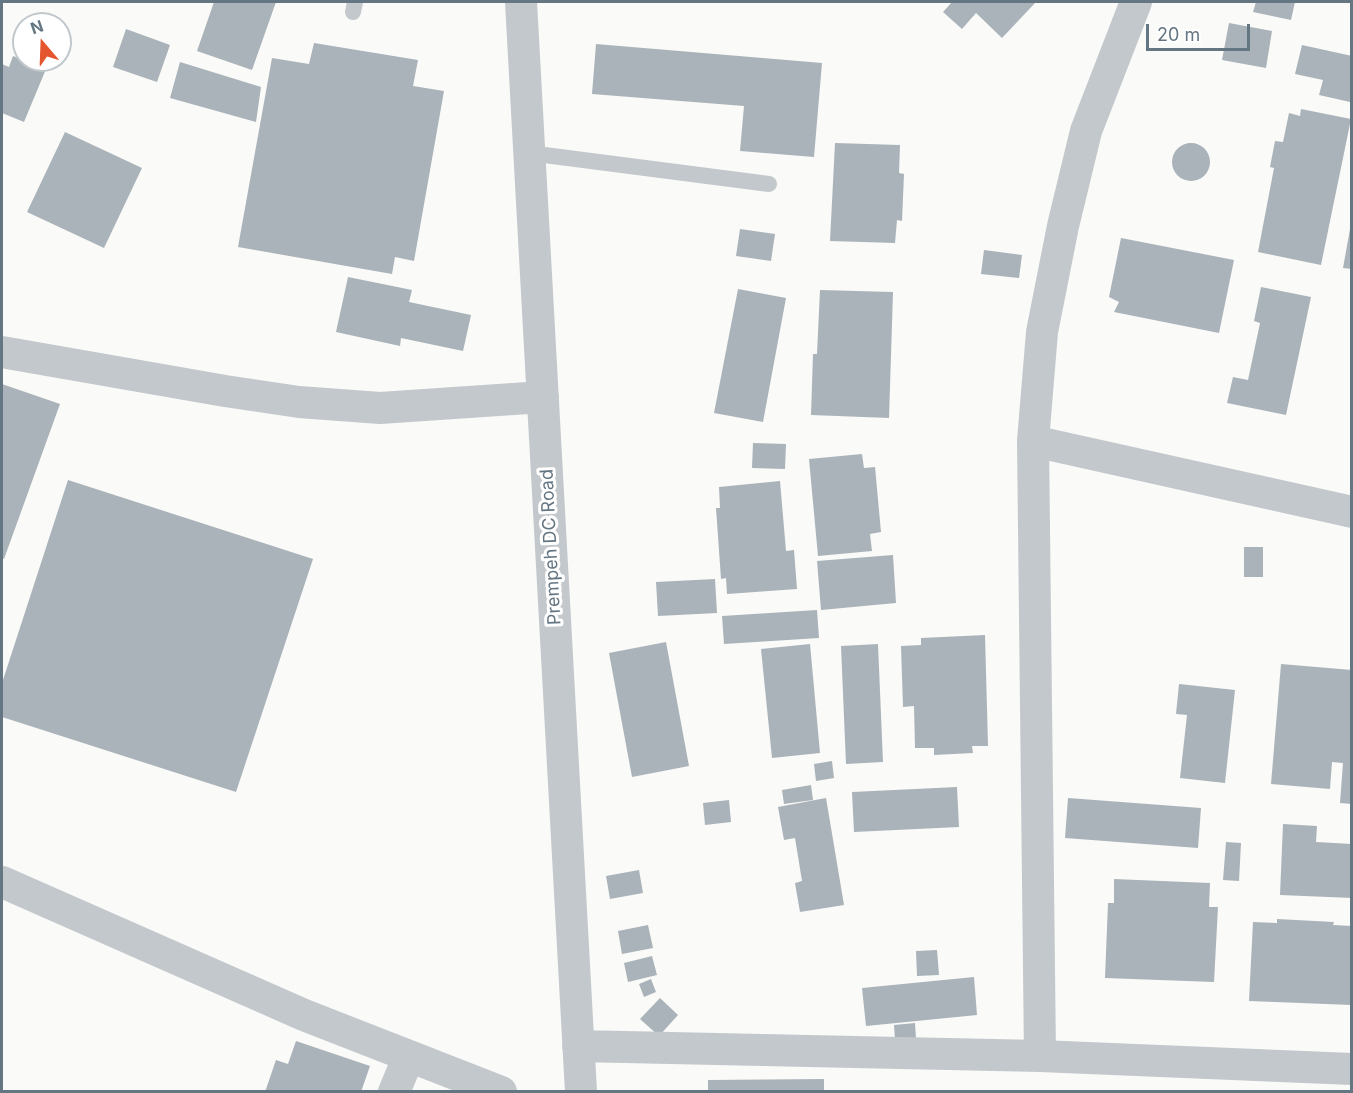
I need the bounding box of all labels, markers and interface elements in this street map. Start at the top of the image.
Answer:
north arrow [12,12,72,72]
scale bar [1149,12,1252,50]
text: N [28,15,46,38]
text: 20 m [1157,24,1200,45]
street label: Prempeh DC Road [536,469,566,625]

